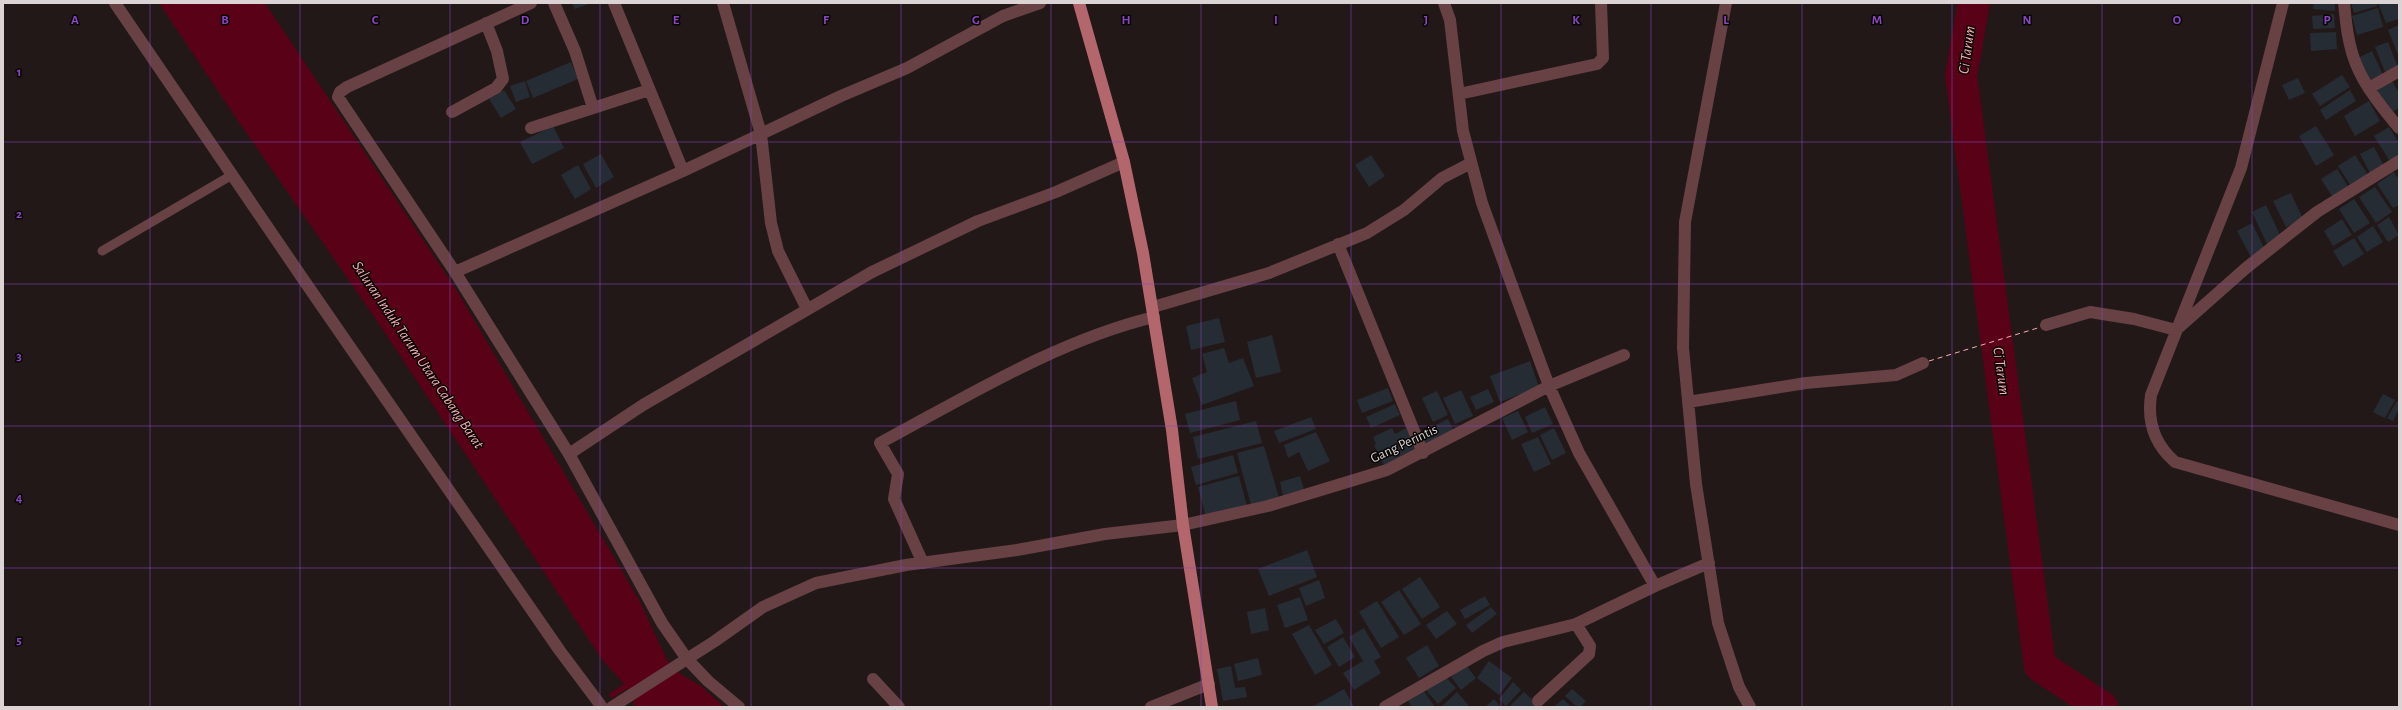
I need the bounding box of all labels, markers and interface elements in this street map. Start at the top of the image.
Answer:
text: A [71,14,79,27]
text: B [221,14,229,27]
text: C [372,14,379,27]
text: D [521,14,530,27]
text: E [673,14,680,27]
text: F [823,14,830,27]
text: G [972,14,980,27]
text: H [1121,14,1131,27]
text: I [1274,14,1278,27]
text: J [1424,14,1428,27]
text: K [1572,14,1580,27]
text: L [1723,14,1729,27]
text: M [1872,14,1882,27]
text: N [2022,14,2032,27]
text: O [2173,14,2182,27]
text: P [2323,14,2331,27]
water label: Ci Tarum [1956,25,1978,75]
text: 1 [17,66,21,79]
text: 2 [16,208,22,221]
water label: Saluran Induk Tarum Utara Cabang Barat [349,258,487,452]
water label: Ci Tarum [1990,346,2012,396]
text: 3 [16,350,22,363]
street label: Gang Perintis [1368,422,1440,466]
text: 4 [16,492,23,505]
text: 5 [16,634,22,647]

